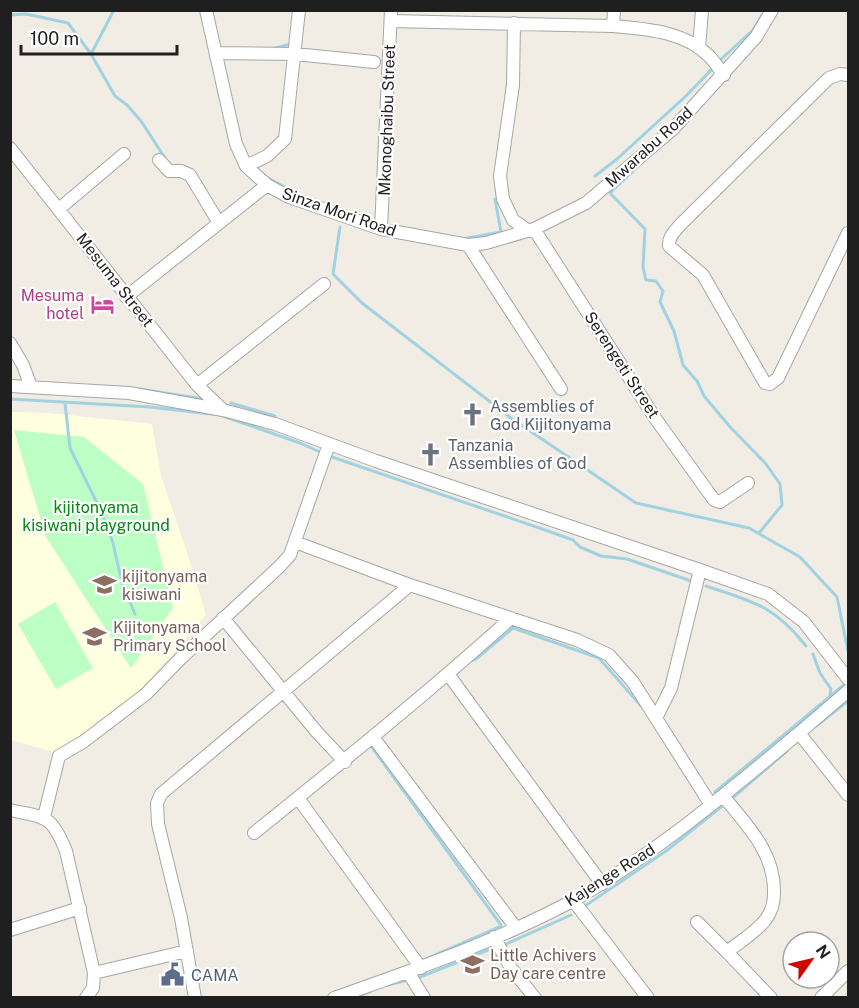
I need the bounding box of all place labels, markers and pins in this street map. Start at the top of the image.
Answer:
place label: Mesuma hotel [21,286,84,323]
hotel icon: Mesuma hotel [89,291,115,317]
place label: Assemblies of God Kijitonyama [490,397,611,434]
church icon: Assemblies of God Kijitonyama [459,402,485,428]
place label: Tanzania Assemblies of God [448,436,586,473]
church icon: Tanzania Assemblies of God [417,441,443,467]
place label: kijitonyama kisiwani [122,567,207,604]
school or university icon: kijitonyama kisiwani [91,572,117,598]
place label: Kijitonyama Primary School [113,618,227,655]
school or university icon: Kijitonyama Primary School [82,623,108,649]
place label: Little Achivers Day care centre [490,946,606,983]
school or university icon: Little Achivers Day care centre [459,951,485,977]
public building icon: CAMA [160,962,186,988]
place label: CAMA [191,966,239,985]

